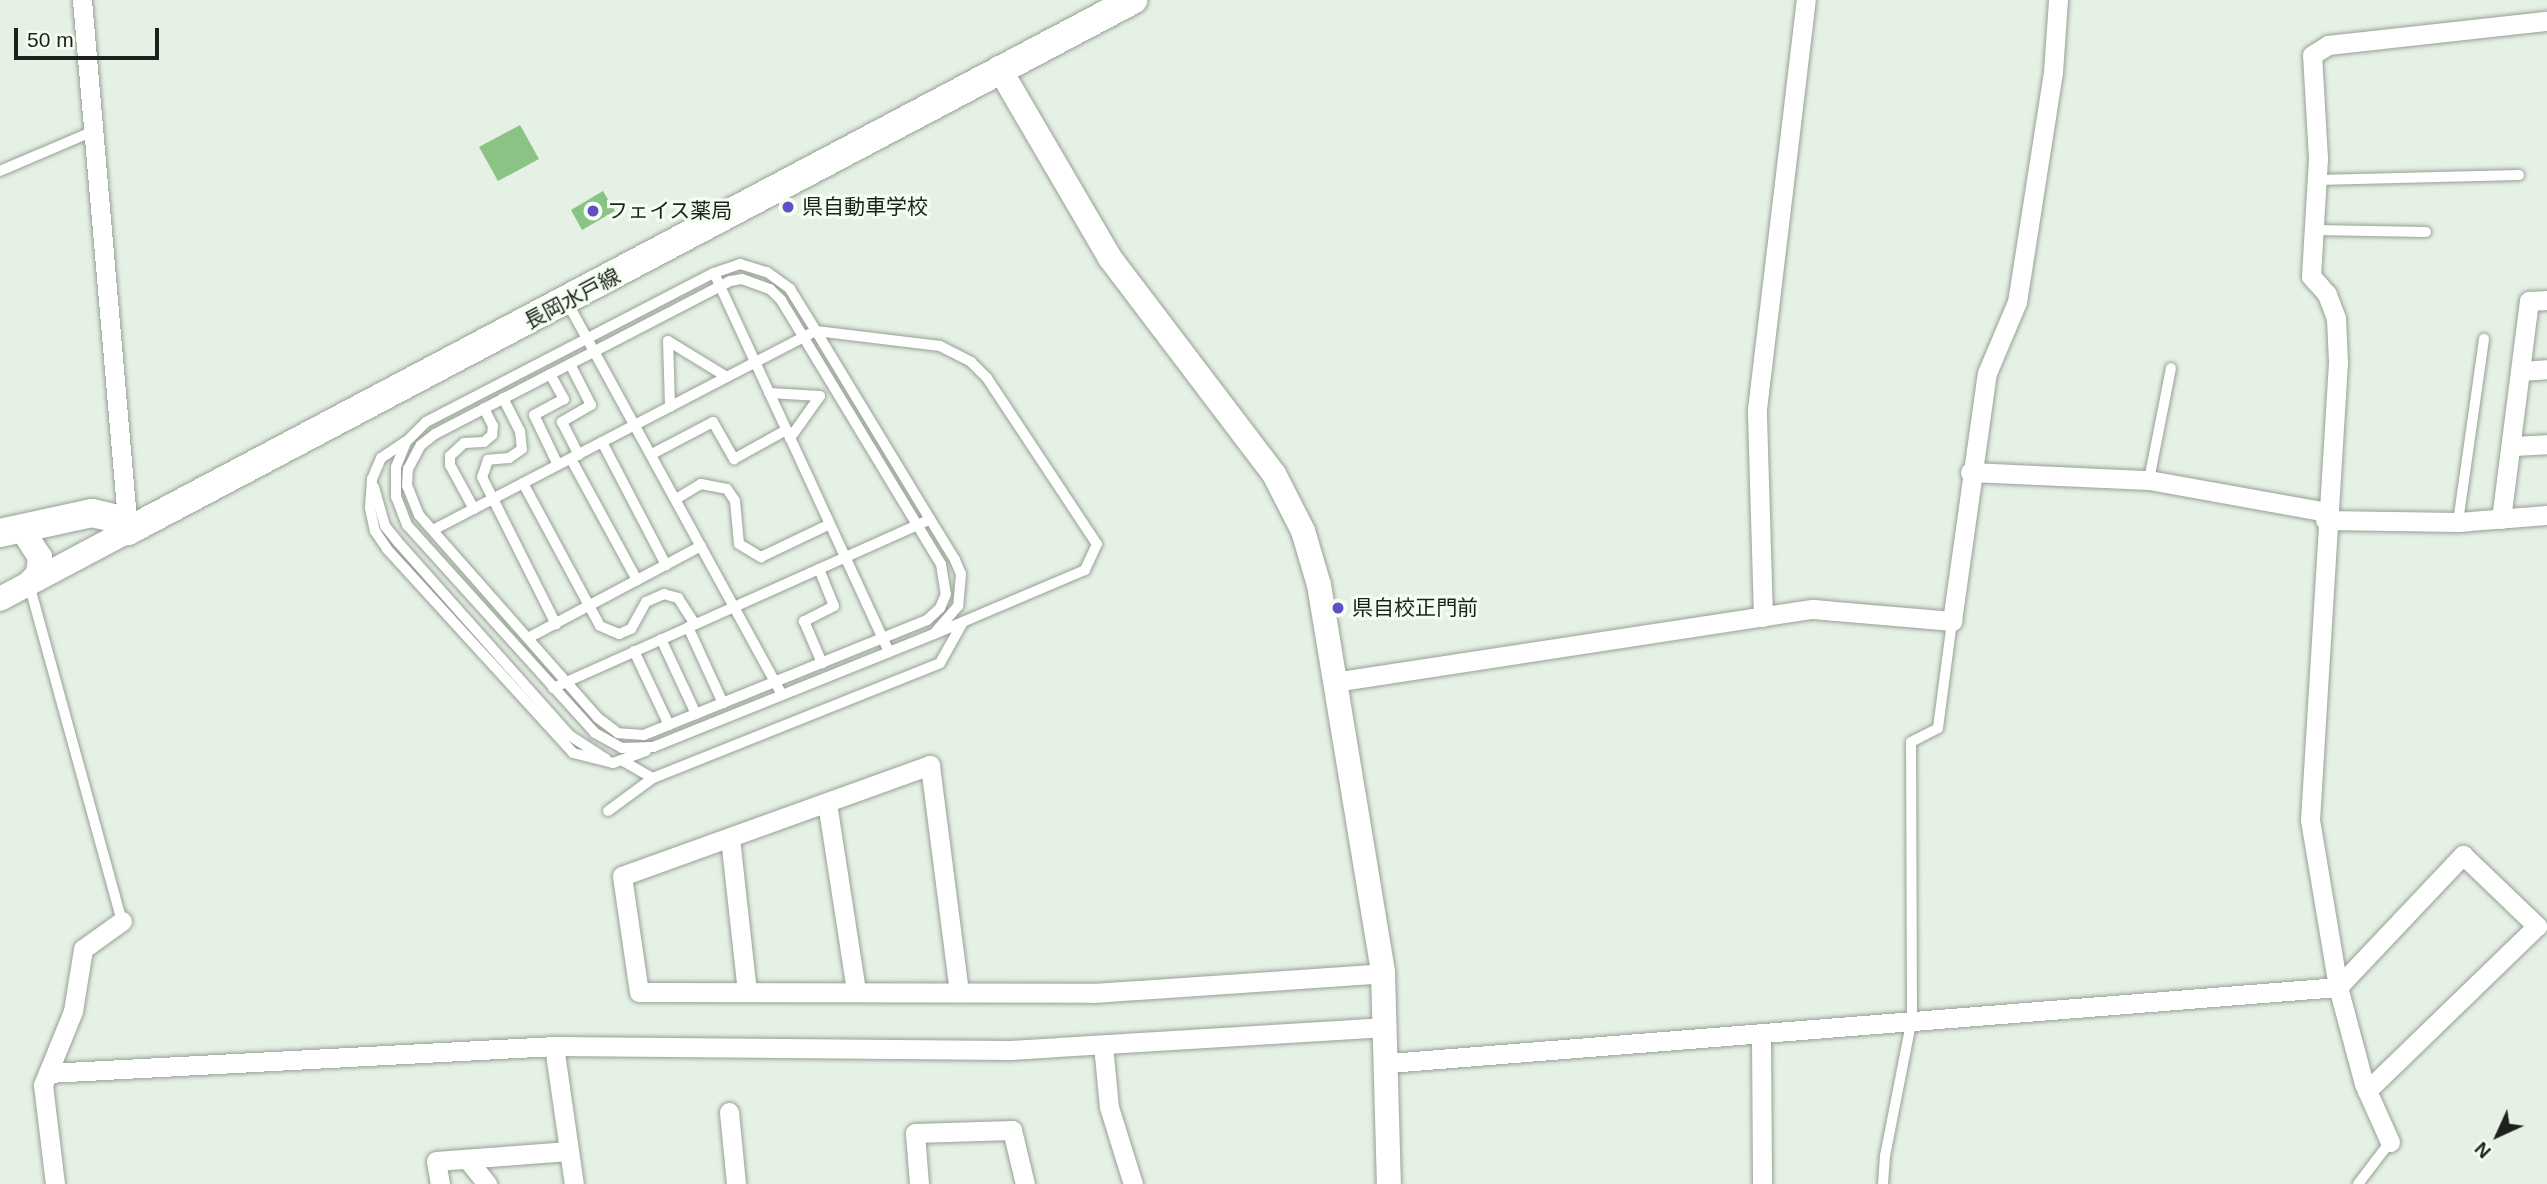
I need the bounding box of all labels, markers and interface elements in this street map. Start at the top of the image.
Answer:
scale bar [18,14,163,58]
text: 50 m [27,28,74,51]
place label: 県自動車学校 [802,194,928,220]
place label: フェイス薬局 [607,198,733,224]
marker: 県自動車学校 [780,199,796,215]
marker: フェイス薬局 [585,203,601,219]
street label: 長岡水戸線 [520,263,624,335]
place label: 県自校正門前 [1352,595,1478,621]
marker: 県自校正門前 [1330,600,1346,616]
north arrow [2463,1100,2533,1170]
text: N [2471,1138,2495,1162]

